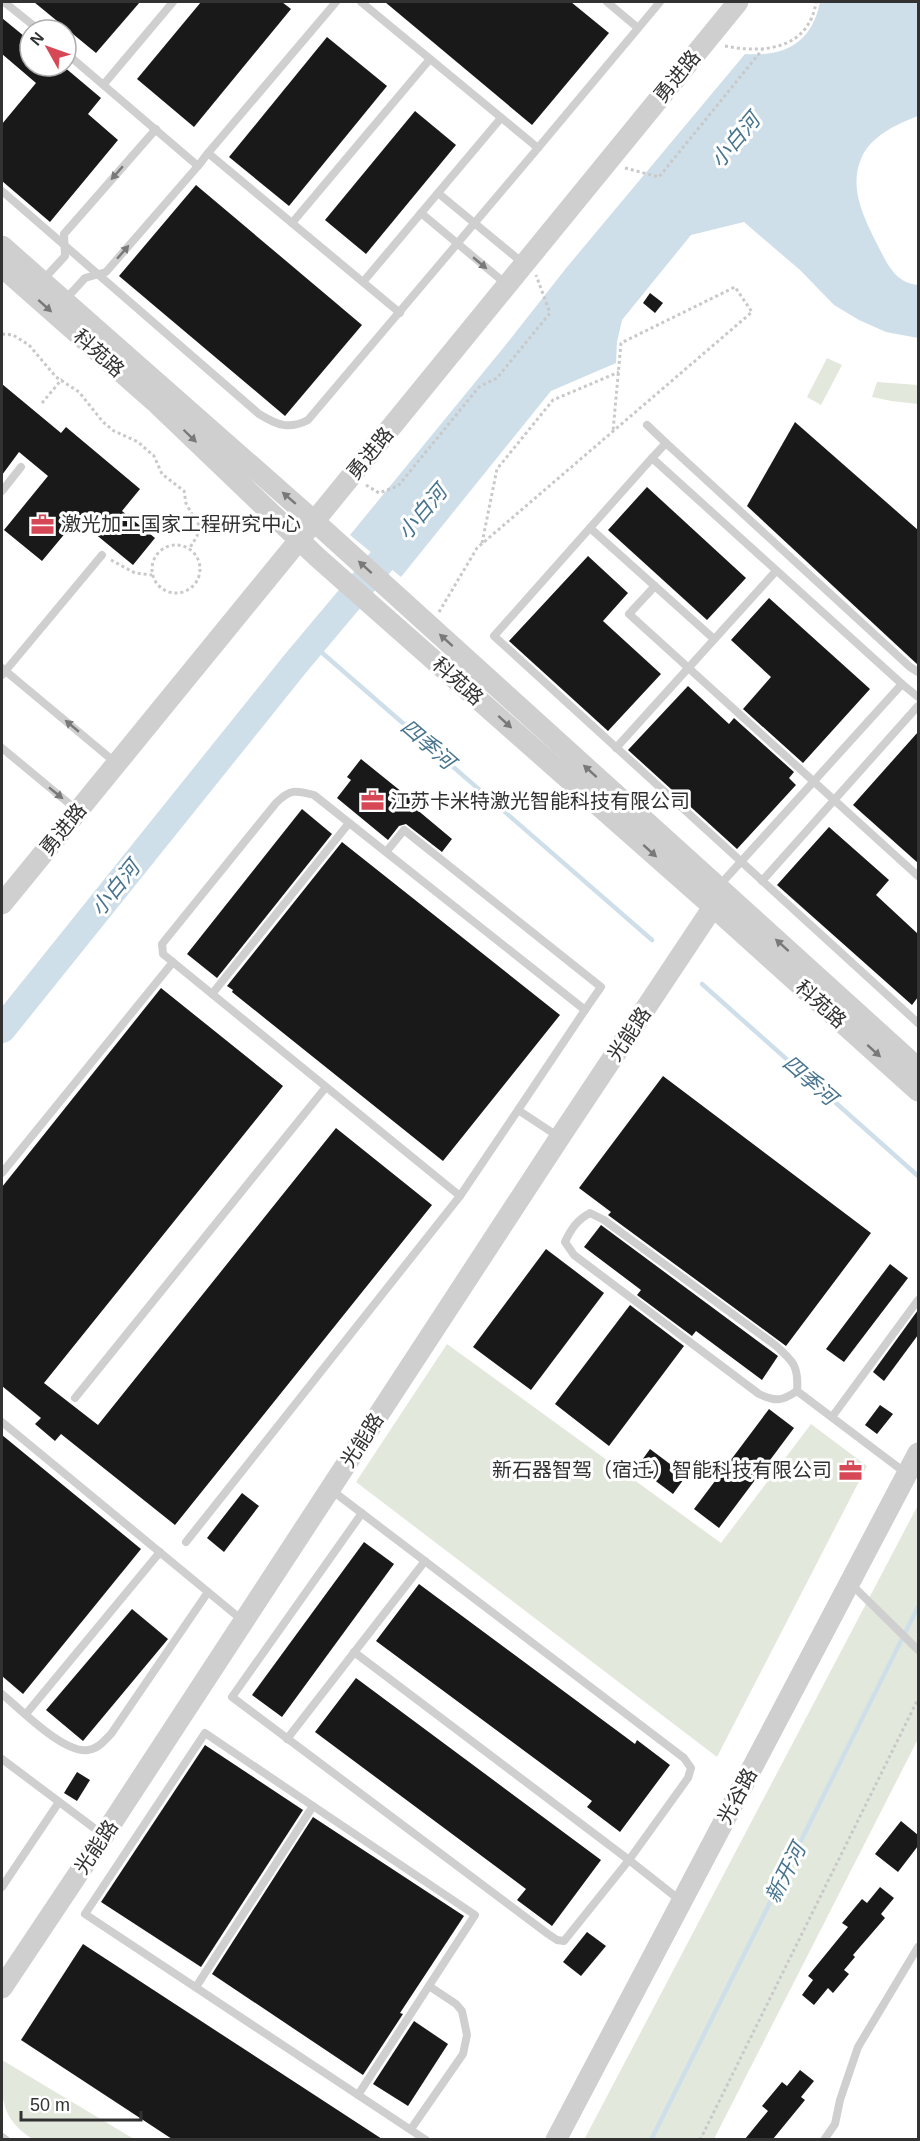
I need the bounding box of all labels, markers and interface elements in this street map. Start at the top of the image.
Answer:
north arrow [18,18,78,78]
text: N [27,29,47,49]
street label: 勇进路 [650,46,704,106]
water label: 小白河 [706,105,767,172]
one-way arrow [111,165,124,180]
one-way arrow [116,245,129,260]
one-way arrow [472,256,488,269]
one-way arrow [37,299,52,312]
street label: 科苑路 [69,325,129,381]
street label: 勇进路 [343,423,397,483]
one-way arrow [183,429,197,443]
water label: 小白河 [393,477,454,544]
one-way arrow [281,491,296,505]
office icon: 激光加工国家工程研究中心 [30,511,56,537]
place label: 激光加工国家工程研究中心 [61,513,301,535]
one-way arrow [357,560,373,573]
one-way arrow [439,634,454,647]
street label: 科苑路 [428,653,488,709]
water label: 四季河 [397,715,462,776]
one-way arrow [497,715,512,729]
one-way arrow [64,719,80,732]
one-way arrow [583,764,598,778]
one-way arrow [48,786,63,799]
office icon: 江苏卡米特激光智能科技有限公司 [359,788,385,814]
place label: 江苏卡米特激光智能科技有限公司 [390,790,690,812]
street label: 勇进路 [36,799,90,859]
one-way arrow [643,844,658,858]
water label: 小白河 [86,853,146,920]
one-way arrow [774,938,789,952]
street label: 科苑路 [791,976,851,1032]
street label: 光能路 [603,1003,655,1065]
one-way arrow [866,1044,881,1057]
water label: 四季河 [779,1051,844,1112]
street label: 光能路 [336,1409,388,1471]
office icon: 新石器智驾（宿迁）智能科技有限公司 [837,1457,863,1483]
place label: 新石器智驾（宿迁）智能科技有限公司 [492,1459,832,1481]
street label: 光谷路 [713,1764,761,1828]
street label: 光能路 [70,1816,122,1878]
water label: 新开河 [760,1836,811,1906]
scale bar [21,2084,141,2122]
text: 50 m [30,2095,70,2115]

